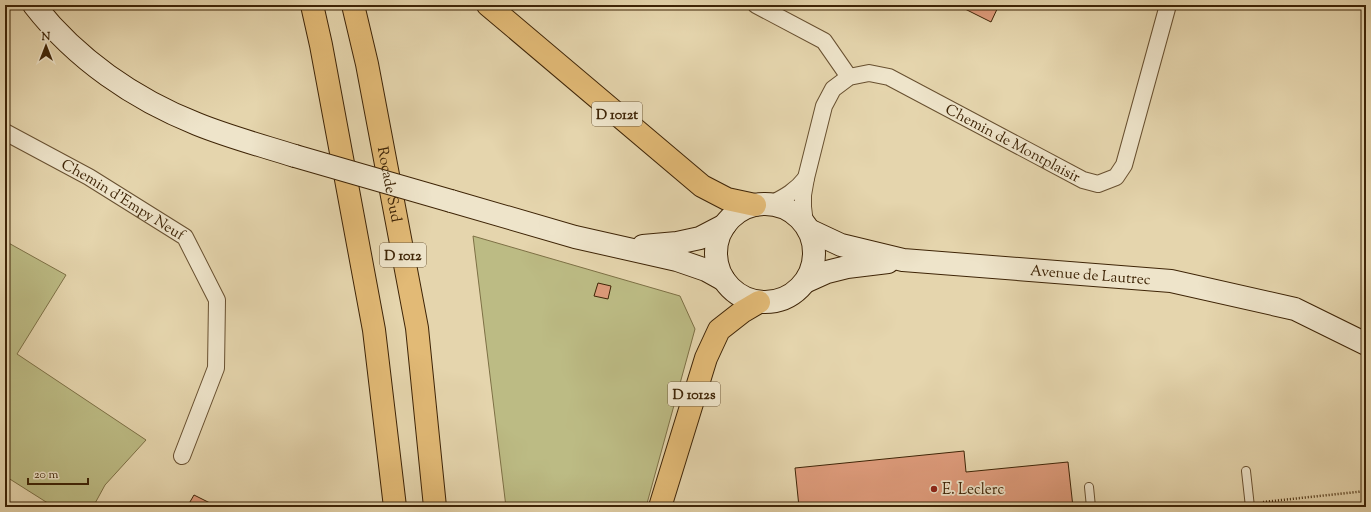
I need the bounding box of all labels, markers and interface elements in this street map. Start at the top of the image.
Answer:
north arrow [26,26,66,66]
text: N [41,29,51,45]
street label: Chemin de Montplaisir [941,100,1084,189]
road number: D 1012t [592,102,642,126]
street label: Rocade Sud [371,145,406,225]
street label: Chemin d'Empy Neuf [57,155,189,247]
road number: D 1012 [380,243,426,267]
street label: Avenue de Lautrec [1029,261,1151,291]
road number: D 1012s [668,382,720,406]
scale bar [28,460,88,486]
text: 20 m [34,466,59,484]
place label: E. Leclerc [942,480,1004,501]
marker: E. Leclerc [929,484,939,494]

